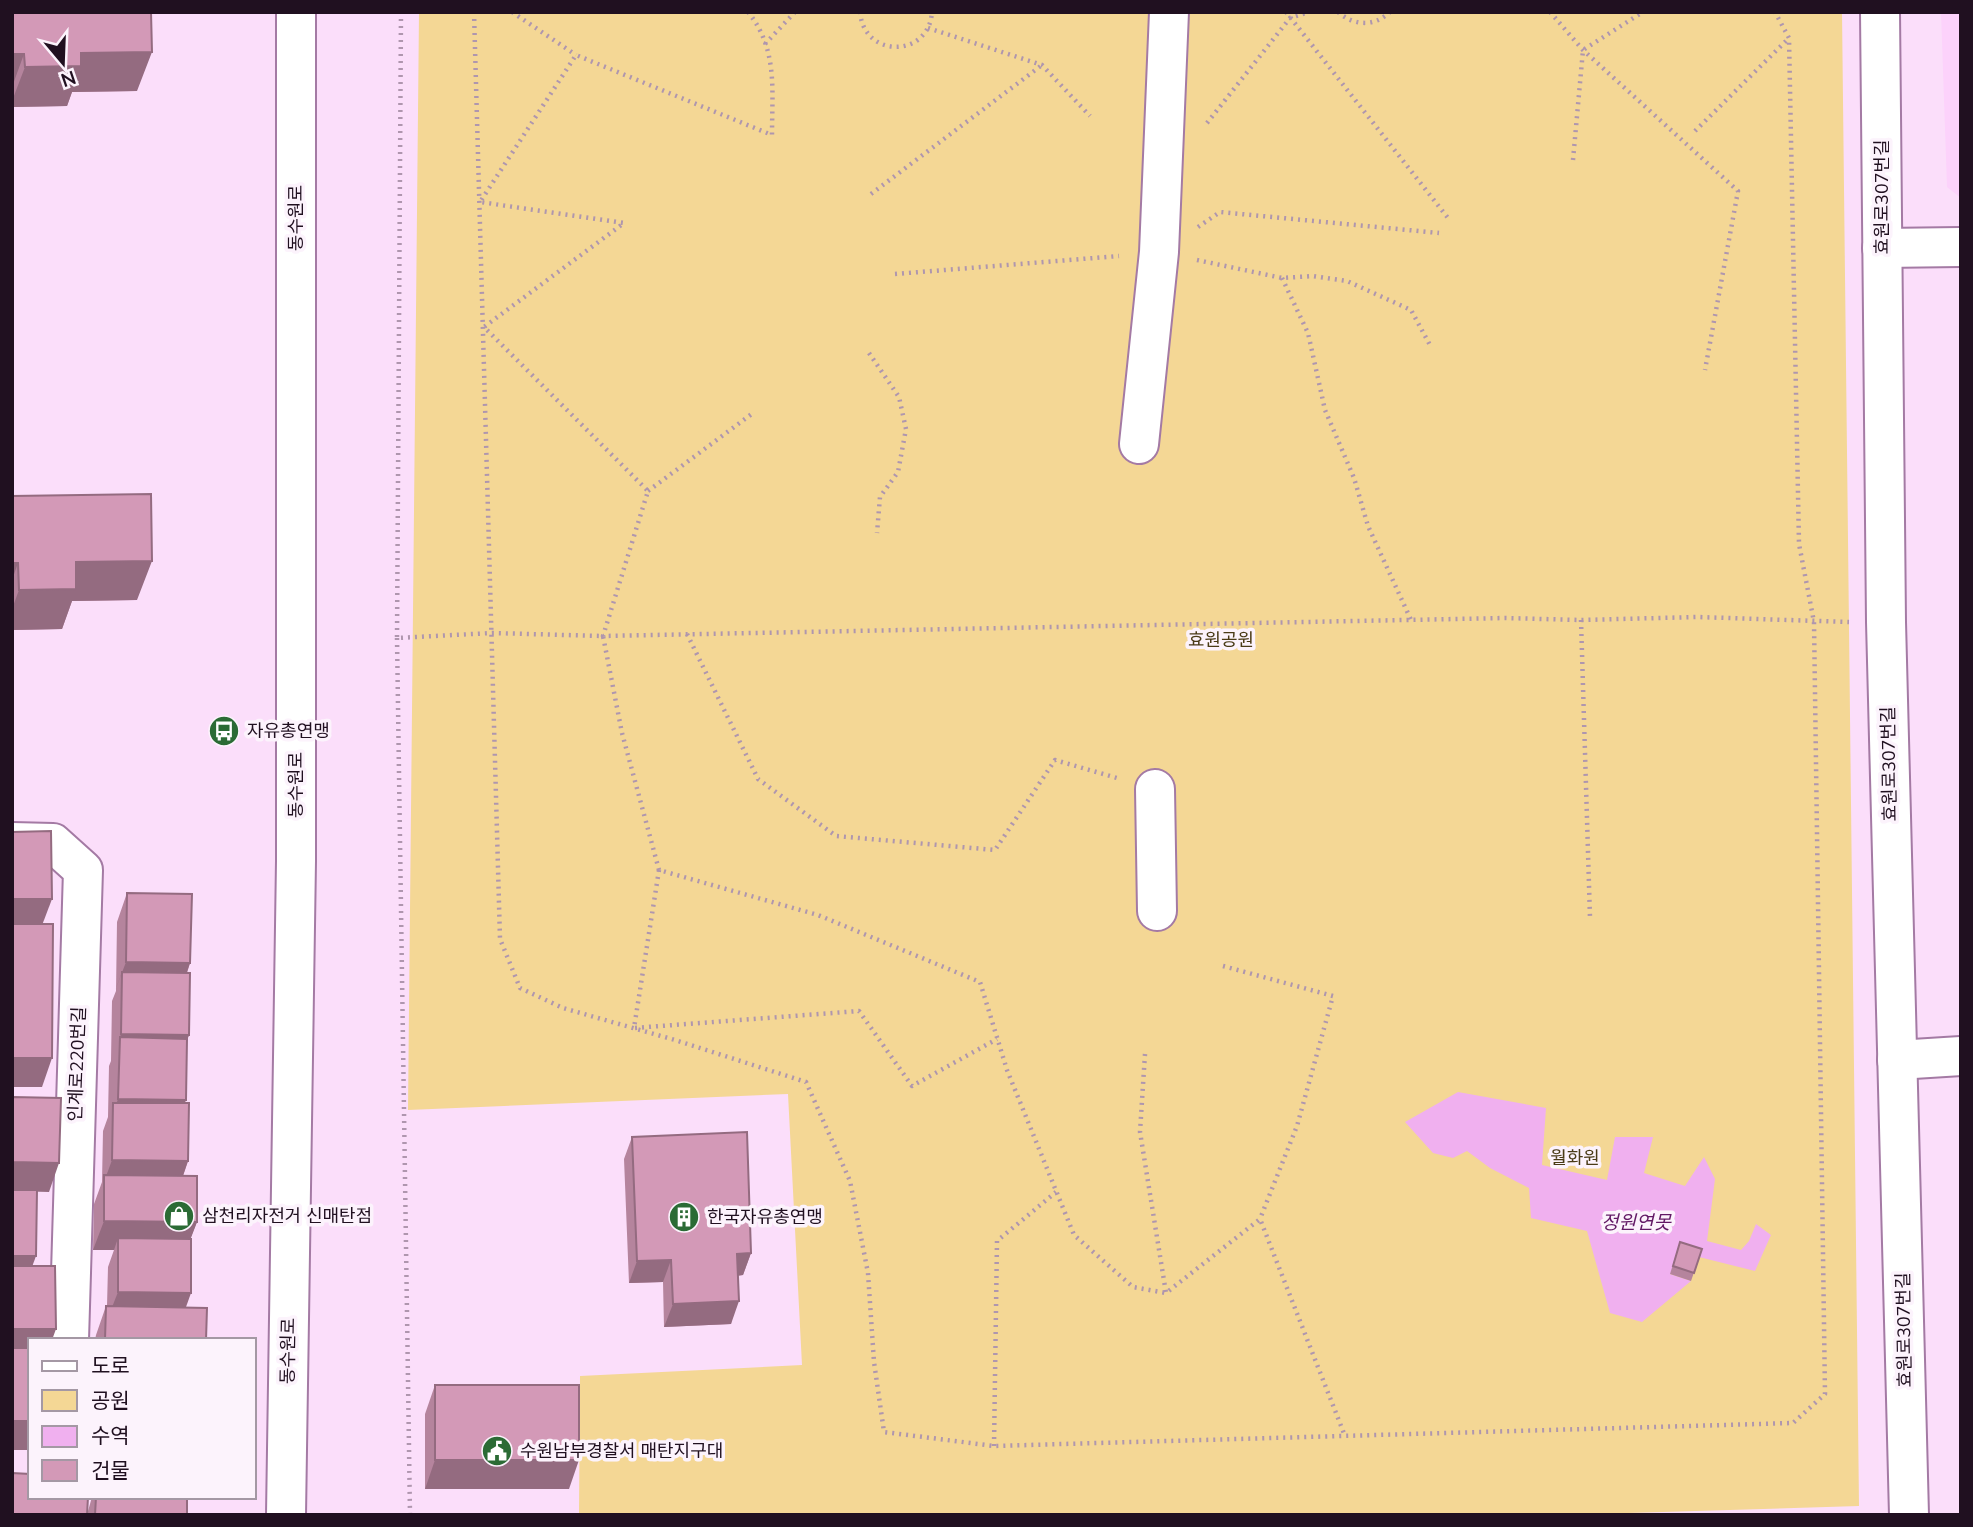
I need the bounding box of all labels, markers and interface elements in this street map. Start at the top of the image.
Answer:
north arrow [28,28,98,98]
text: N [57,64,79,93]
street label: 효원로307번길 [1870,139,1894,255]
street label: 동수원로 [284,185,308,251]
park label: 효원공원 [1188,628,1254,652]
street label: 효원로307번길 [1876,706,1902,822]
bus stop icon: 자유총연맹 [207,714,241,748]
place label: 자유총연맹 [247,719,330,743]
street label: 동수원로 [284,752,308,818]
street label: 인계로220번길 [63,1006,91,1122]
park label: 월화원 [1550,1146,1600,1170]
shop icon: 삼천리자전거 신매탄점 [162,1199,196,1233]
building icon: 한국자유총연맹 [667,1200,701,1234]
place label: 삼천리자전거 신매탄점 [202,1204,372,1228]
place label: 한국자유총연맹 [707,1205,823,1229]
water label: 정원연못 [1601,1210,1672,1236]
street label: 효원로307번길 [1891,1272,1917,1388]
street label: 동수원로 [275,1318,301,1384]
legend [28,1338,256,1499]
text: 도로 [91,1352,130,1380]
text: 공원 [91,1387,130,1415]
text: 수역 [91,1422,130,1450]
public building icon: 수원남부경찰서 매탄지구대 [480,1434,514,1468]
place label: 수원남부경찰서 매탄지구대 [520,1439,723,1463]
text: 건물 [91,1457,130,1485]

